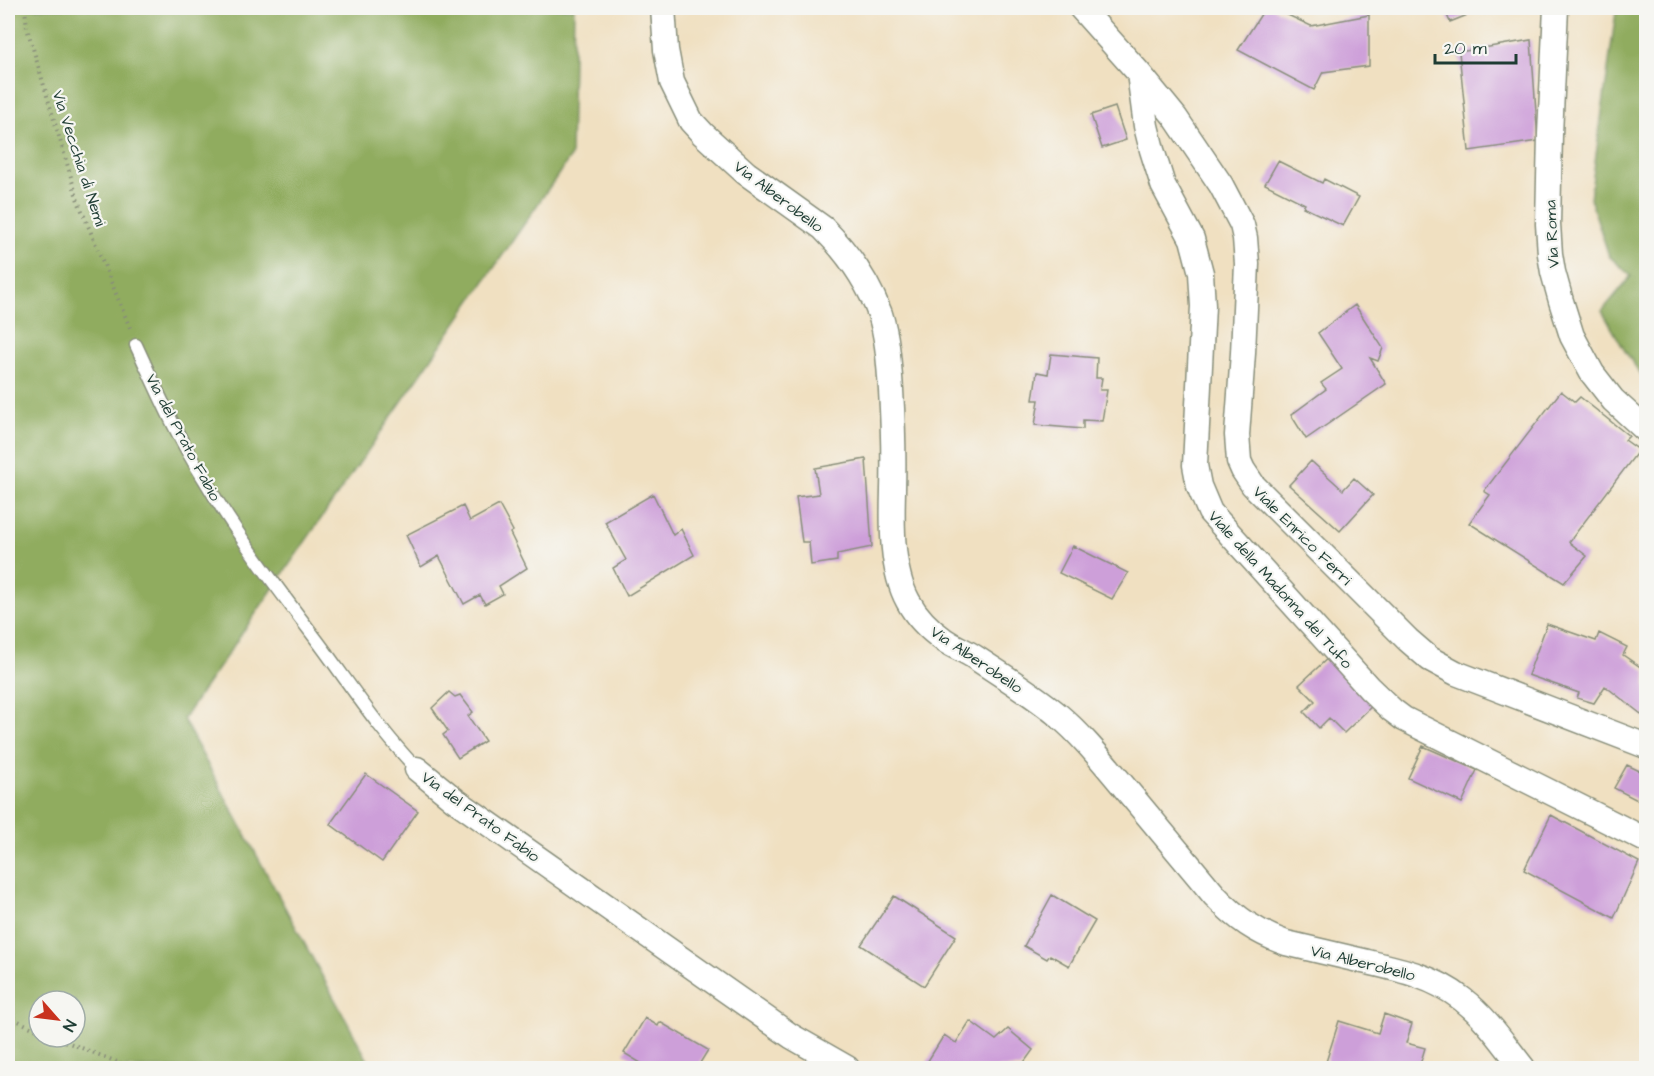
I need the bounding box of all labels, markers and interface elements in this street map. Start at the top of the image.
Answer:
scale bar [1435,27,1516,65]
text: 20 m [1444,36,1487,61]
street label: Via Vecchia di Nemi [47,88,112,230]
street label: Via Alberobello [729,156,828,238]
street label: Via Roma [1539,199,1565,268]
street label: Via del Prato Fabio [140,370,226,505]
street label: Viale Enrico Ferri [1248,481,1357,591]
street label: Viale della Madonna del Tufo [1203,506,1357,674]
street label: Via Alberobello [926,621,1027,699]
street label: Via del Prato Fabio [417,766,544,867]
street label: Via Alberobello [1308,939,1417,987]
north arrow [27,989,87,1049]
text: N [57,1016,81,1035]

